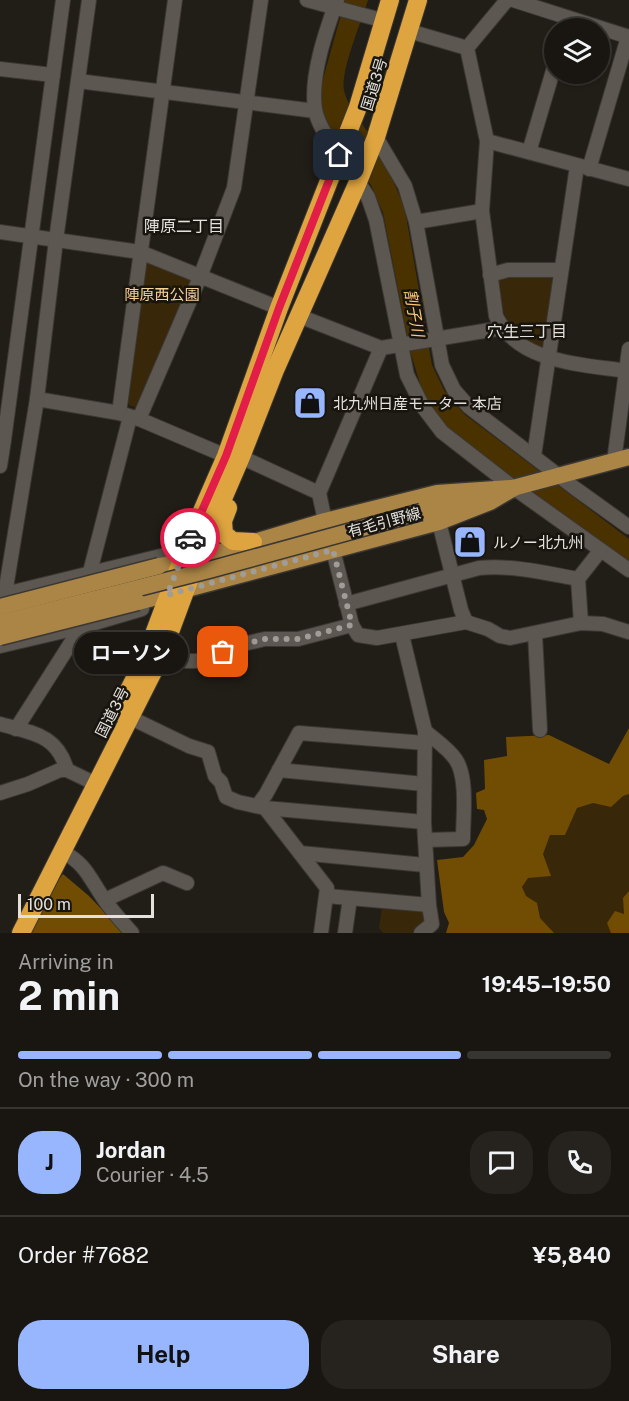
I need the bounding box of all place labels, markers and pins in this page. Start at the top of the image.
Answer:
pin [313,129,364,180]
shop icon: 北九州日産モーター 本店 [292,385,328,421]
place label: 北九州日産モーター 本店 [333,395,502,412]
shop icon: ルノー北九州 [452,524,488,560]
place label: ルノー北九州 [493,534,583,551]
pin [197,626,248,677]
callout: ローソン [73,631,187,673]

